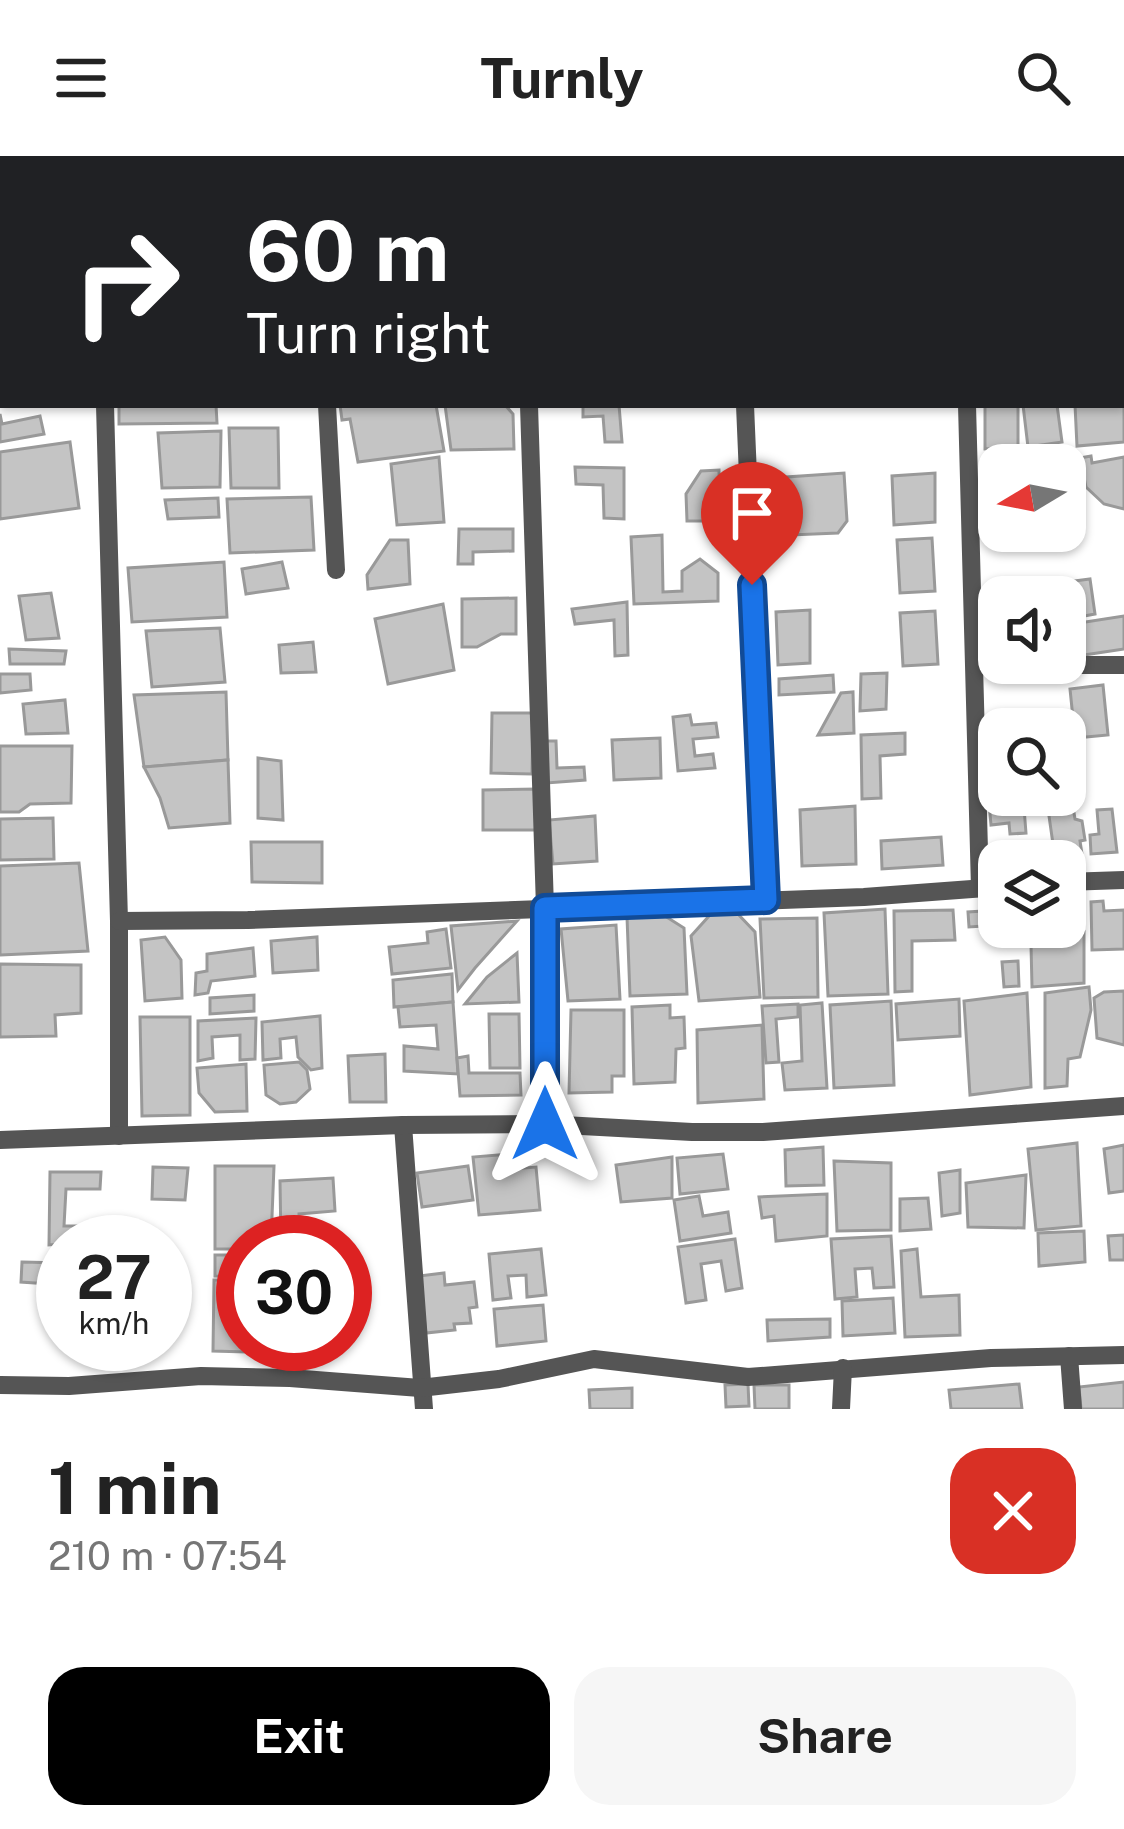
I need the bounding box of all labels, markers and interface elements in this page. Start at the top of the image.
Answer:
icon: menu [48,45,114,111]
icon: search [1010,45,1076,111]
text: Turnly [480,47,644,110]
text: 60 m [246,201,450,300]
icon: right [48,204,204,360]
text: Turn right [246,302,491,365]
north arrow [978,444,1086,552]
map controls [978,444,1086,948]
pin [701,462,803,585]
icon: arrive [719,480,785,546]
button: sound [978,576,1086,684]
button: search [978,708,1086,816]
button: layers [978,840,1086,948]
position arrow [482,1061,608,1187]
speed limit sign: 30 [216,1215,372,1371]
text: 27 [76,1242,152,1313]
text: km/h [79,1305,149,1341]
text: 1 min [48,1446,222,1530]
button: close [950,1448,1076,1574]
text: 210 m · 07:54 [48,1533,287,1579]
button: Exit [48,1667,550,1805]
button: Share [574,1667,1076,1805]

